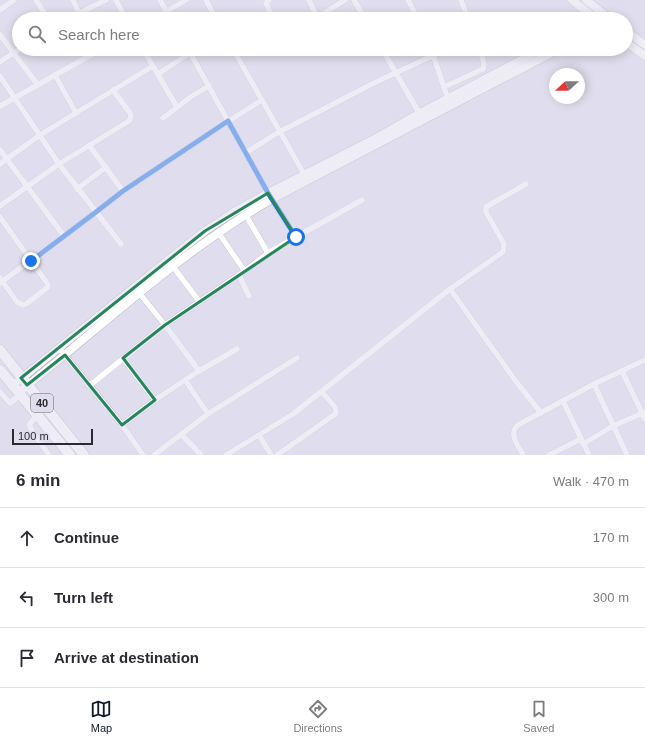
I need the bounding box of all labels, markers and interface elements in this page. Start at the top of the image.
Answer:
search box [12,12,633,56]
icon: search [26,23,48,45]
text: Search here [58,26,140,43]
north arrow [549,68,585,104]
route start [287,228,305,246]
route end [22,252,40,270]
road number: 40 [31,394,53,412]
scale bar [12,427,93,446]
text: 100 m [18,430,49,442]
text: 6 min [16,471,60,490]
text: Walk · 470 m [553,474,629,489]
icon: ahead [16,527,38,549]
text: Continue [54,529,119,546]
text: 170 m [593,530,629,545]
icon: left [16,587,38,609]
text: Turn left [54,589,113,606]
text: 300 m [593,590,629,605]
icon: arrive [16,647,38,669]
text: Arrive at destination [54,649,199,666]
tab: Map [90,698,112,734]
tab: Directions [293,698,342,734]
tab: Saved [523,698,554,734]

